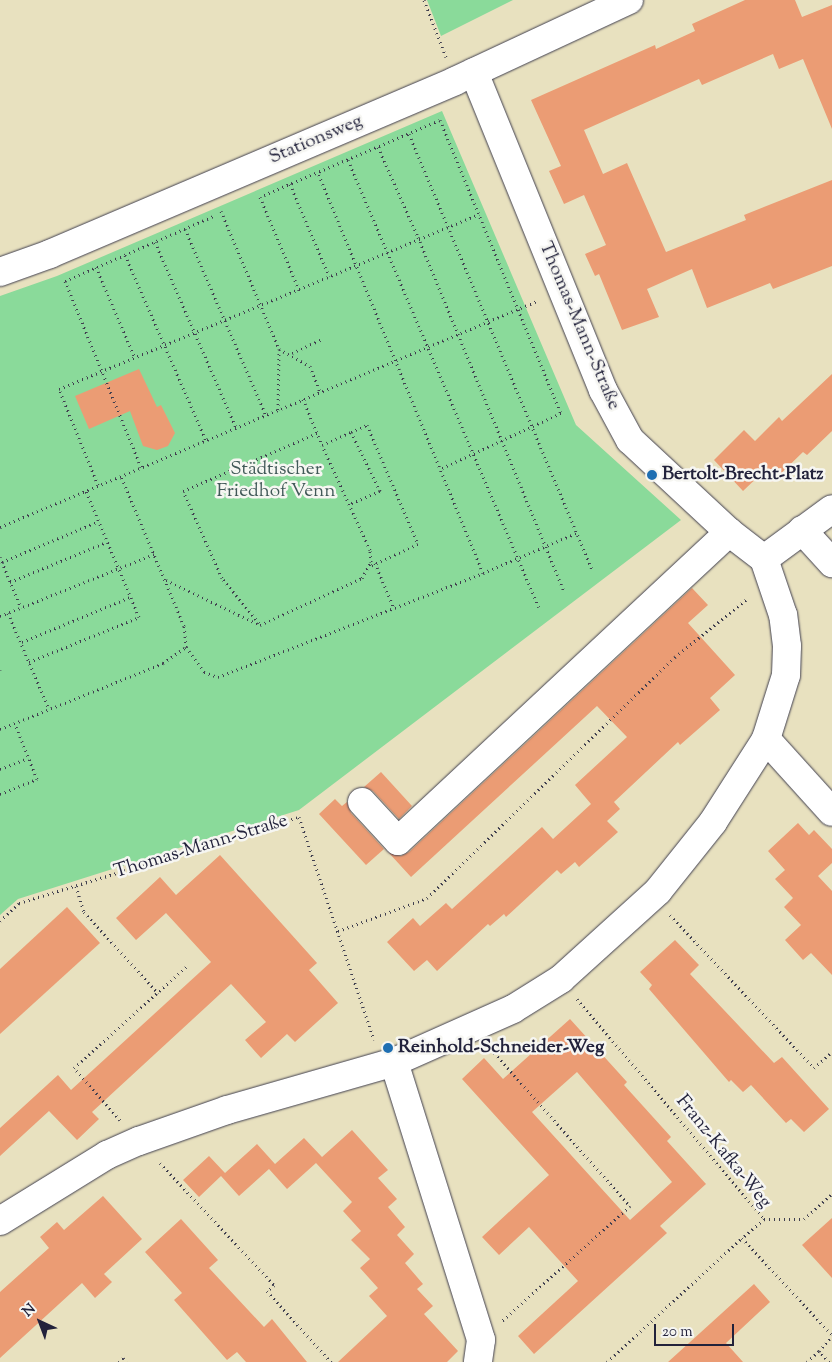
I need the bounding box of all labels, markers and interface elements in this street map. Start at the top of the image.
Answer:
street label: Stationsweg [266,110,366,170]
street label: Thomas-Mann-Straße [533,239,625,413]
park label: Städtischer Friedhof Venn [217,459,335,503]
place label: Bertolt-Brecht-Platz [662,464,823,486]
marker: Bertolt-Brecht-Platz [646,469,658,481]
street label: Thomas-Mann-Straße [111,810,291,884]
place label: Reinhold-Schneider-Weg [398,1037,604,1059]
marker: Reinhold-Schneider-Weg [382,1042,394,1054]
street label: Franz-Kafka-Weg [670,1091,776,1213]
north arrow [15,1297,65,1347]
text: N [19,1300,41,1322]
scale bar [657,1314,737,1346]
text: 20 m [662,1322,693,1343]

